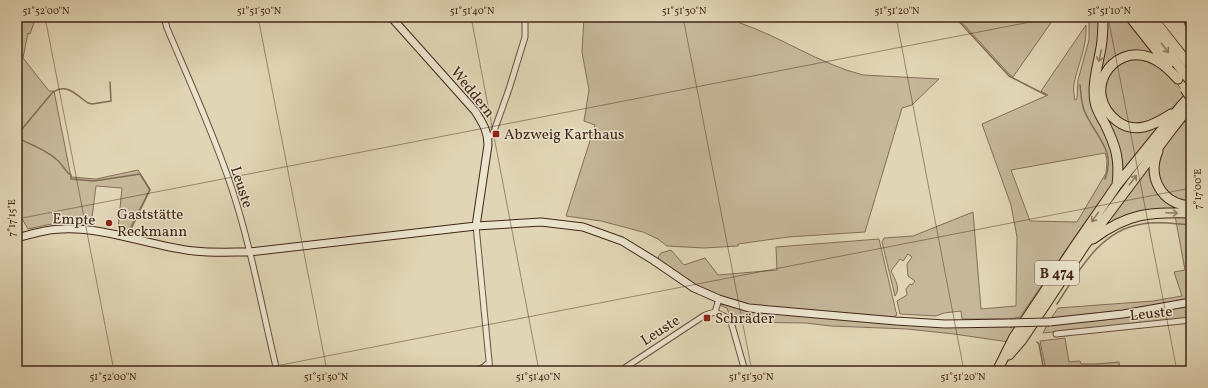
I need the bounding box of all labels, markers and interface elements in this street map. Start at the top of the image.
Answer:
text: 51°52'00"N [22,4,70,18]
text: 51°51'50"N [237,4,282,18]
text: 51°51'40"N [450,4,495,18]
text: 51°51'30"N [662,4,707,18]
text: 51°51'20"N [875,4,920,18]
text: 51°51'10"N [1087,4,1131,18]
one-way arrow [1161,42,1169,53]
one-way arrow [1095,49,1103,62]
street label: Weddern [445,63,499,123]
place label: Abzweig Karthaus [504,125,625,146]
marker: Abzweig Karthaus [491,129,501,139]
street label: Leuste [224,164,257,211]
text: 7°17'00"E [1191,169,1205,209]
one-way arrow [1129,175,1138,186]
text: 7°17'15"E [5,199,19,237]
place label: Gaststätte Reckmann [117,205,187,243]
street label: Empte [52,209,96,232]
one-way arrow [1165,209,1178,216]
one-way arrow [1091,211,1099,222]
marker: Gaststätte Reckmann [104,218,114,228]
road number: B 474 [1035,261,1079,285]
street label: Leuste [1129,302,1173,327]
place label: Schräder [715,309,774,330]
street label: Leuste [637,311,684,352]
marker: Schräder [702,313,712,323]
text: 51°52'00"N [89,370,137,384]
text: 51°51'50"N [304,370,349,384]
text: 51°51'40"N [516,370,561,384]
text: 51°51'30"N [729,370,774,384]
text: 51°51'20"N [941,370,986,384]

